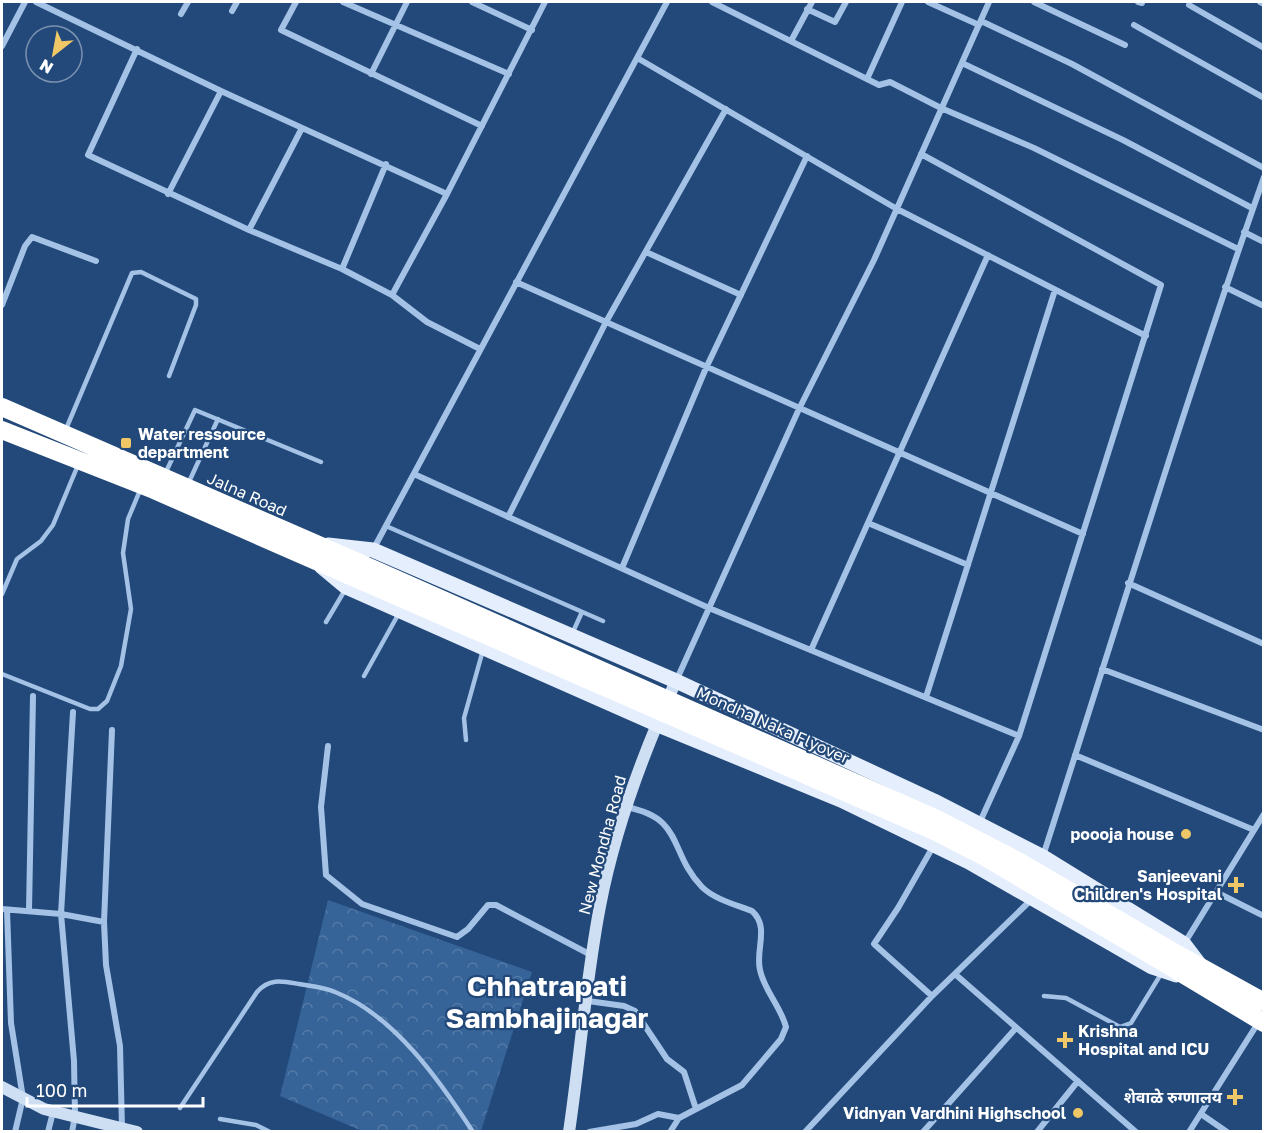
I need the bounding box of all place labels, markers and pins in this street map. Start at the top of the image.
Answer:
place label: Water ressource department [138,424,266,462]
marker: Water ressource department [119,436,133,450]
place label: poooja house [1070,824,1174,844]
marker: poooja house [1179,827,1193,841]
place label: Sanjeevani Children's Hospital [1074,866,1223,904]
marker: Sanjeevani Children's Hospital [1227,876,1245,894]
place label: Krishna Hospital and ICU [1078,1021,1209,1059]
marker: Krishna Hospital and ICU [1056,1031,1074,1049]
place label: शेवाळे रुग्णालय [1124,1087,1223,1107]
marker: शेवाळे रुग्णालय [1226,1088,1244,1106]
place label: Vidnyan Vardhini Highschool [843,1103,1067,1123]
marker: Vidnyan Vardhini Highschool [1071,1106,1085,1120]

